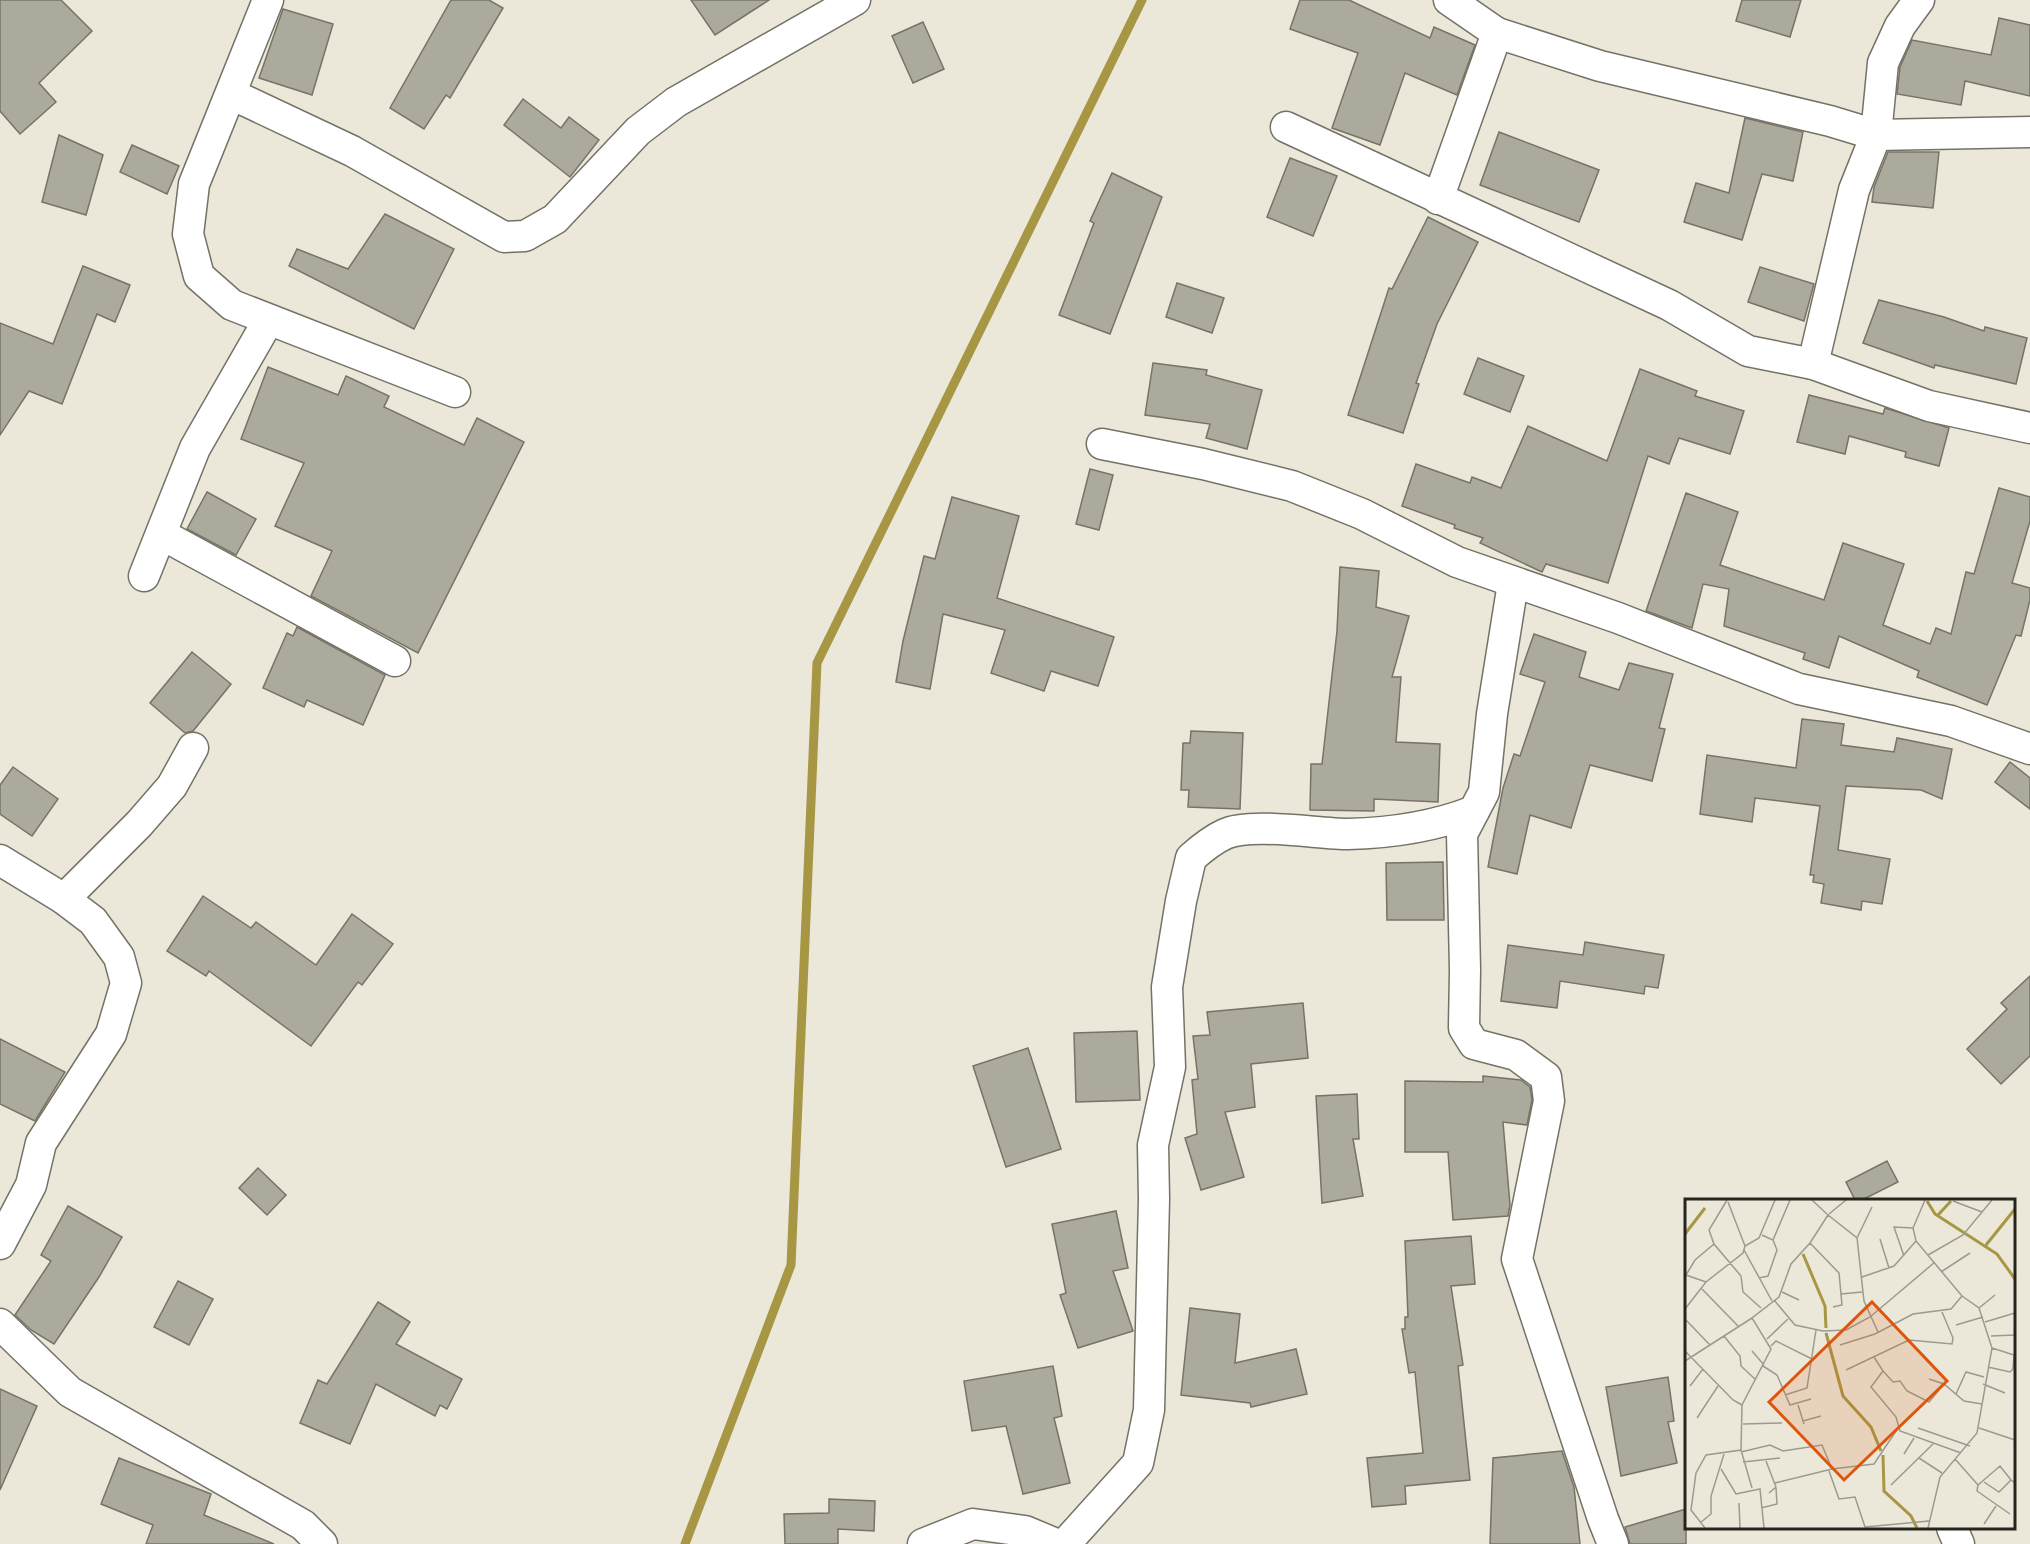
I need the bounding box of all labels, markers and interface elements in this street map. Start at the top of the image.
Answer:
inset map [1685,1199,2015,1529]

